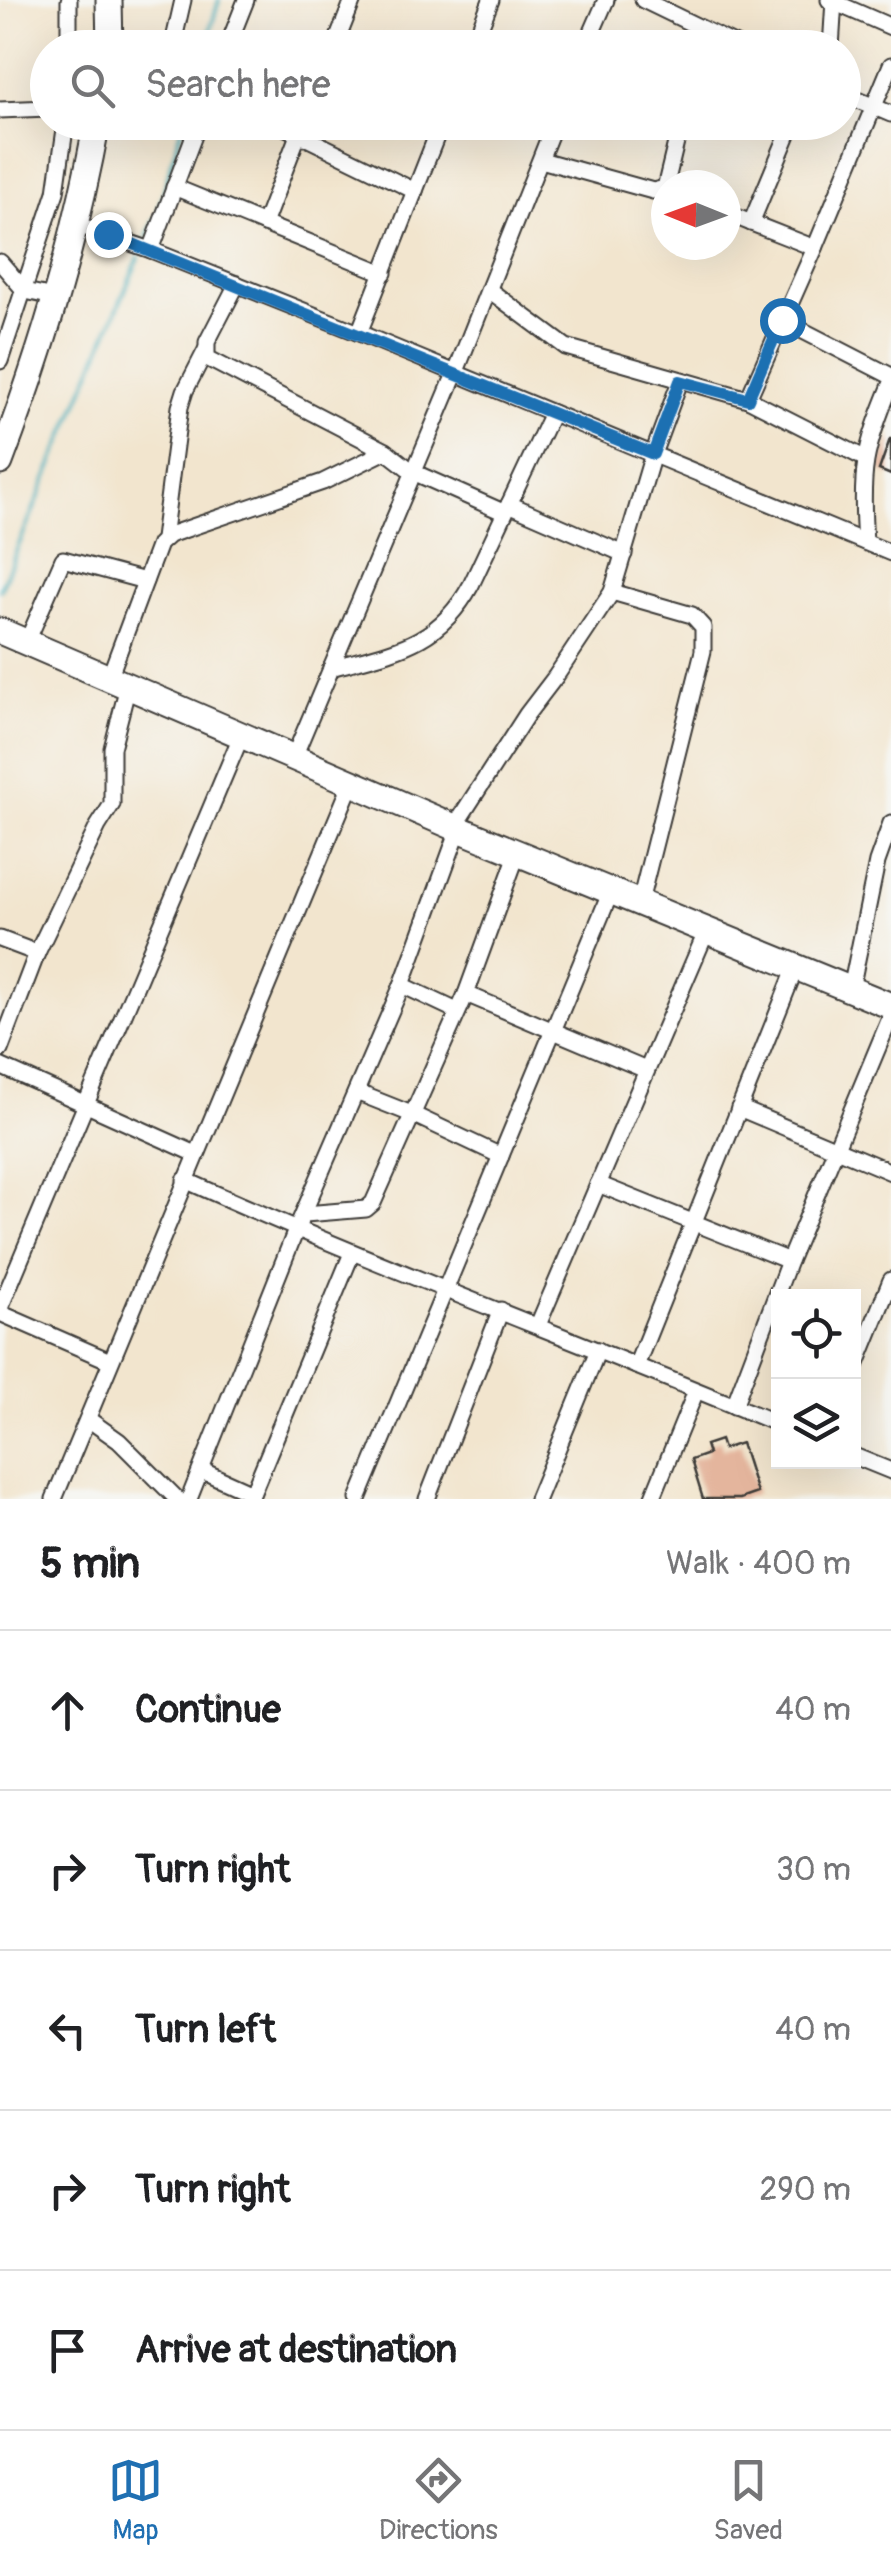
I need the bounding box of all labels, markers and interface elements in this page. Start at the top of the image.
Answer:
search box [30,30,861,140]
icon: search [65,58,120,113]
text: Search here [145,61,331,109]
north arrow [651,170,741,260]
route end [86,212,132,258]
route start [760,298,806,344]
map controls [771,1289,861,1469]
button: locate [771,1289,861,1379]
button: layers [771,1379,861,1469]
text: 5 min [40,1538,140,1590]
text: Walk · 400 m [666,1544,851,1584]
icon: ahead [40,1683,95,1738]
text: Continue [135,1686,281,1734]
text: 40 m [775,1690,851,1730]
icon: right [40,1843,95,1898]
text: Turn right [135,1846,290,1894]
text: 30 m [776,1850,851,1890]
icon: left [40,2003,95,2058]
text: Turn left [135,2006,276,2054]
text: 40 m [775,2010,851,2050]
icon: right [40,2163,95,2218]
text: Turn right [135,2166,290,2214]
text: 290 m [759,2170,851,2210]
icon: arrive [40,2323,95,2378]
text: Arrive at destination [135,2326,457,2374]
tab: Map [108,2453,163,2548]
tab: Directions [379,2453,498,2548]
tab: Saved [714,2453,783,2548]

